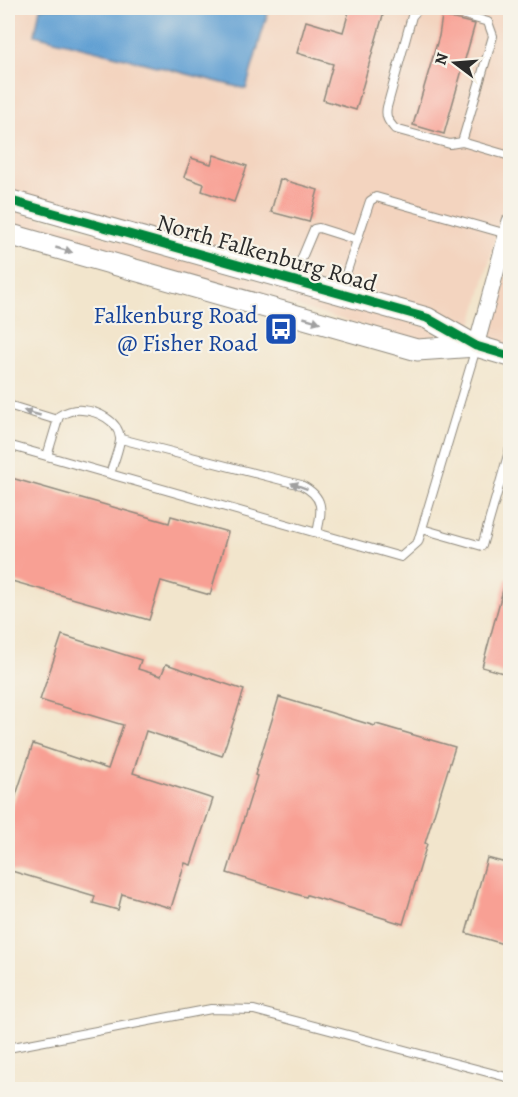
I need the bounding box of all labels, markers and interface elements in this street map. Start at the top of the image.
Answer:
north arrow [425,33,485,93]
text: N [429,50,454,68]
street label: North Falkenburg Road [153,206,381,300]
one-way arrow [55,246,73,255]
place label: Falkenburg Road @ Fisher Road [93,299,258,359]
bus stop icon: Falkenburg Road @ Fisher Road [263,311,299,347]
one-way arrow [303,316,321,325]
one-way arrow [23,408,41,417]
one-way arrow [290,480,308,490]

